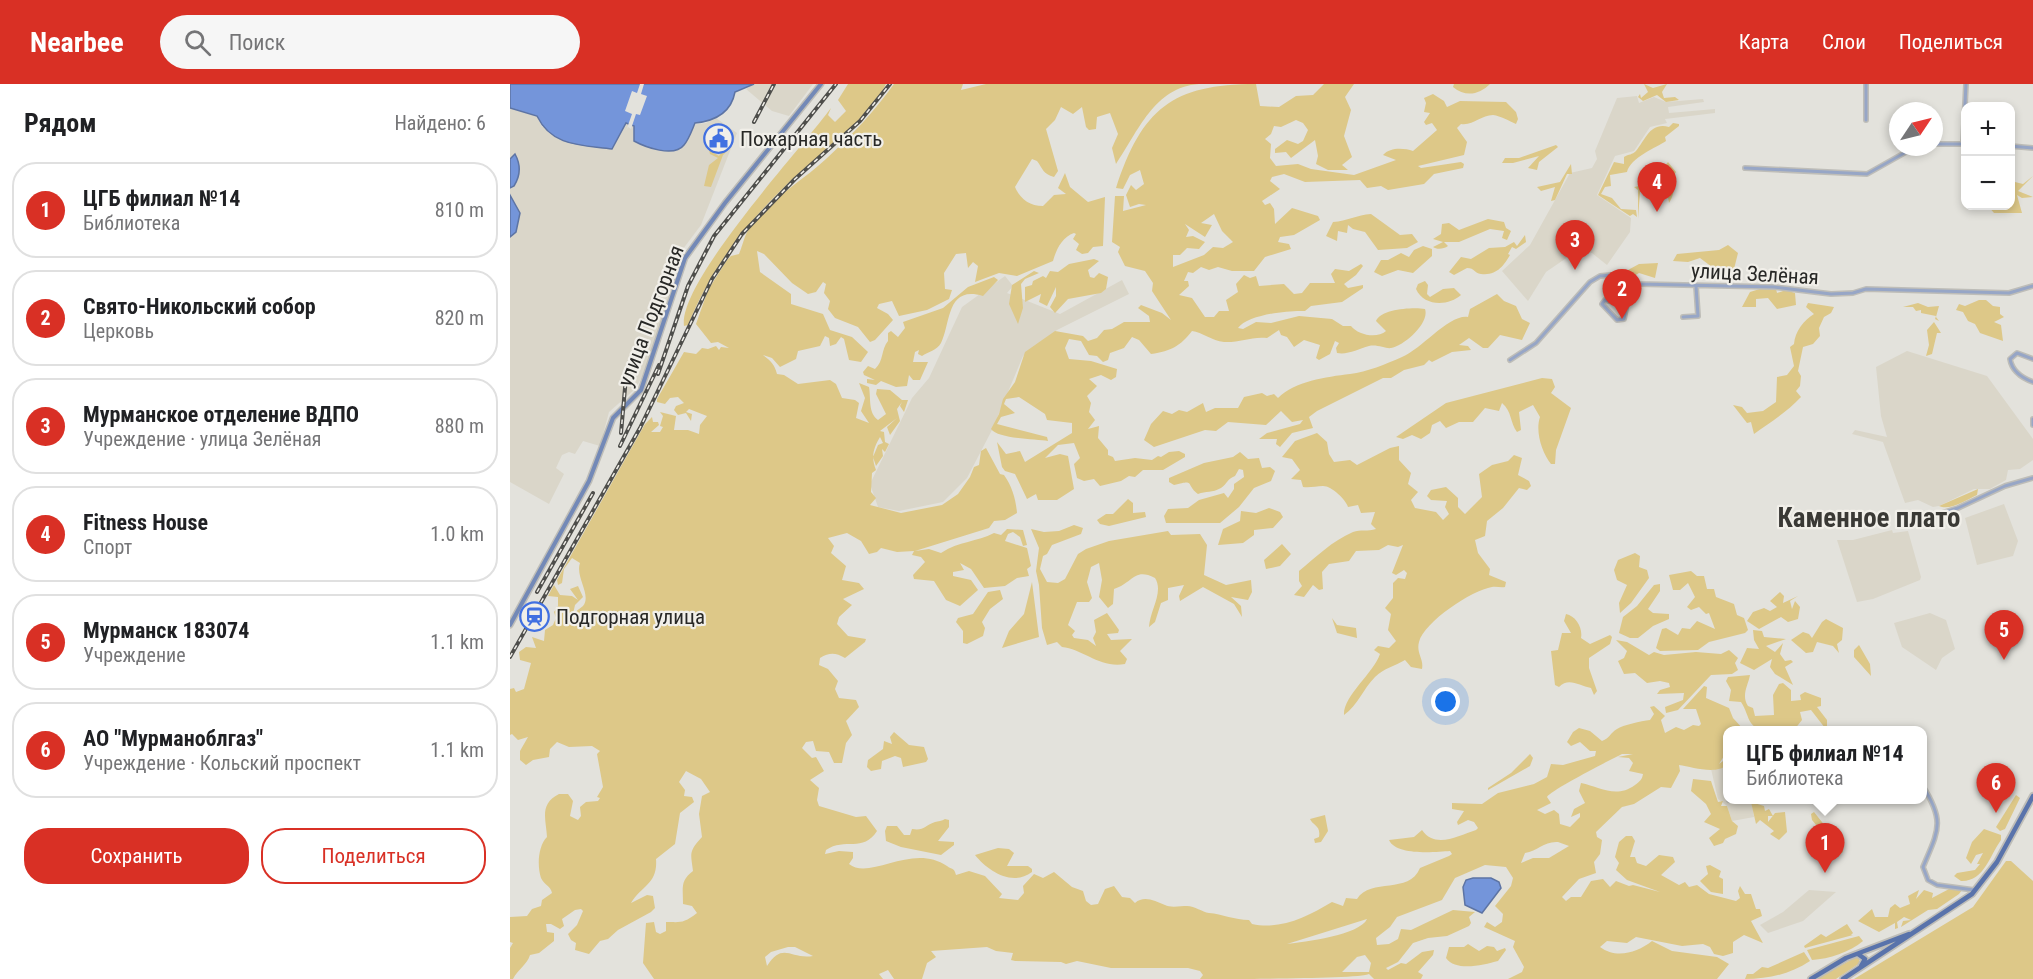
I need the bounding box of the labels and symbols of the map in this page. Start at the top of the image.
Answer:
north arrow [1889,102,1943,156]
public building icon: Пожарная часть [703,123,735,155]
place label: Пожарная часть [740,127,882,151]
pin: 4 [1638,162,1676,212]
pin: 3 [1556,220,1594,270]
street label: улица Подгорная [613,242,689,390]
street label: улица Зелёная [1691,259,1819,289]
pin: 2 [1602,270,1642,319]
district label: Каменное плато [1777,502,1961,534]
station icon: Подгорная улица [519,601,551,633]
place label: Подгорная улица [556,605,705,629]
pin: 5 [1984,610,2024,660]
your location [1431,687,1460,716]
pin: 6 [1976,764,2016,813]
pin: 1 [1806,824,1844,873]

